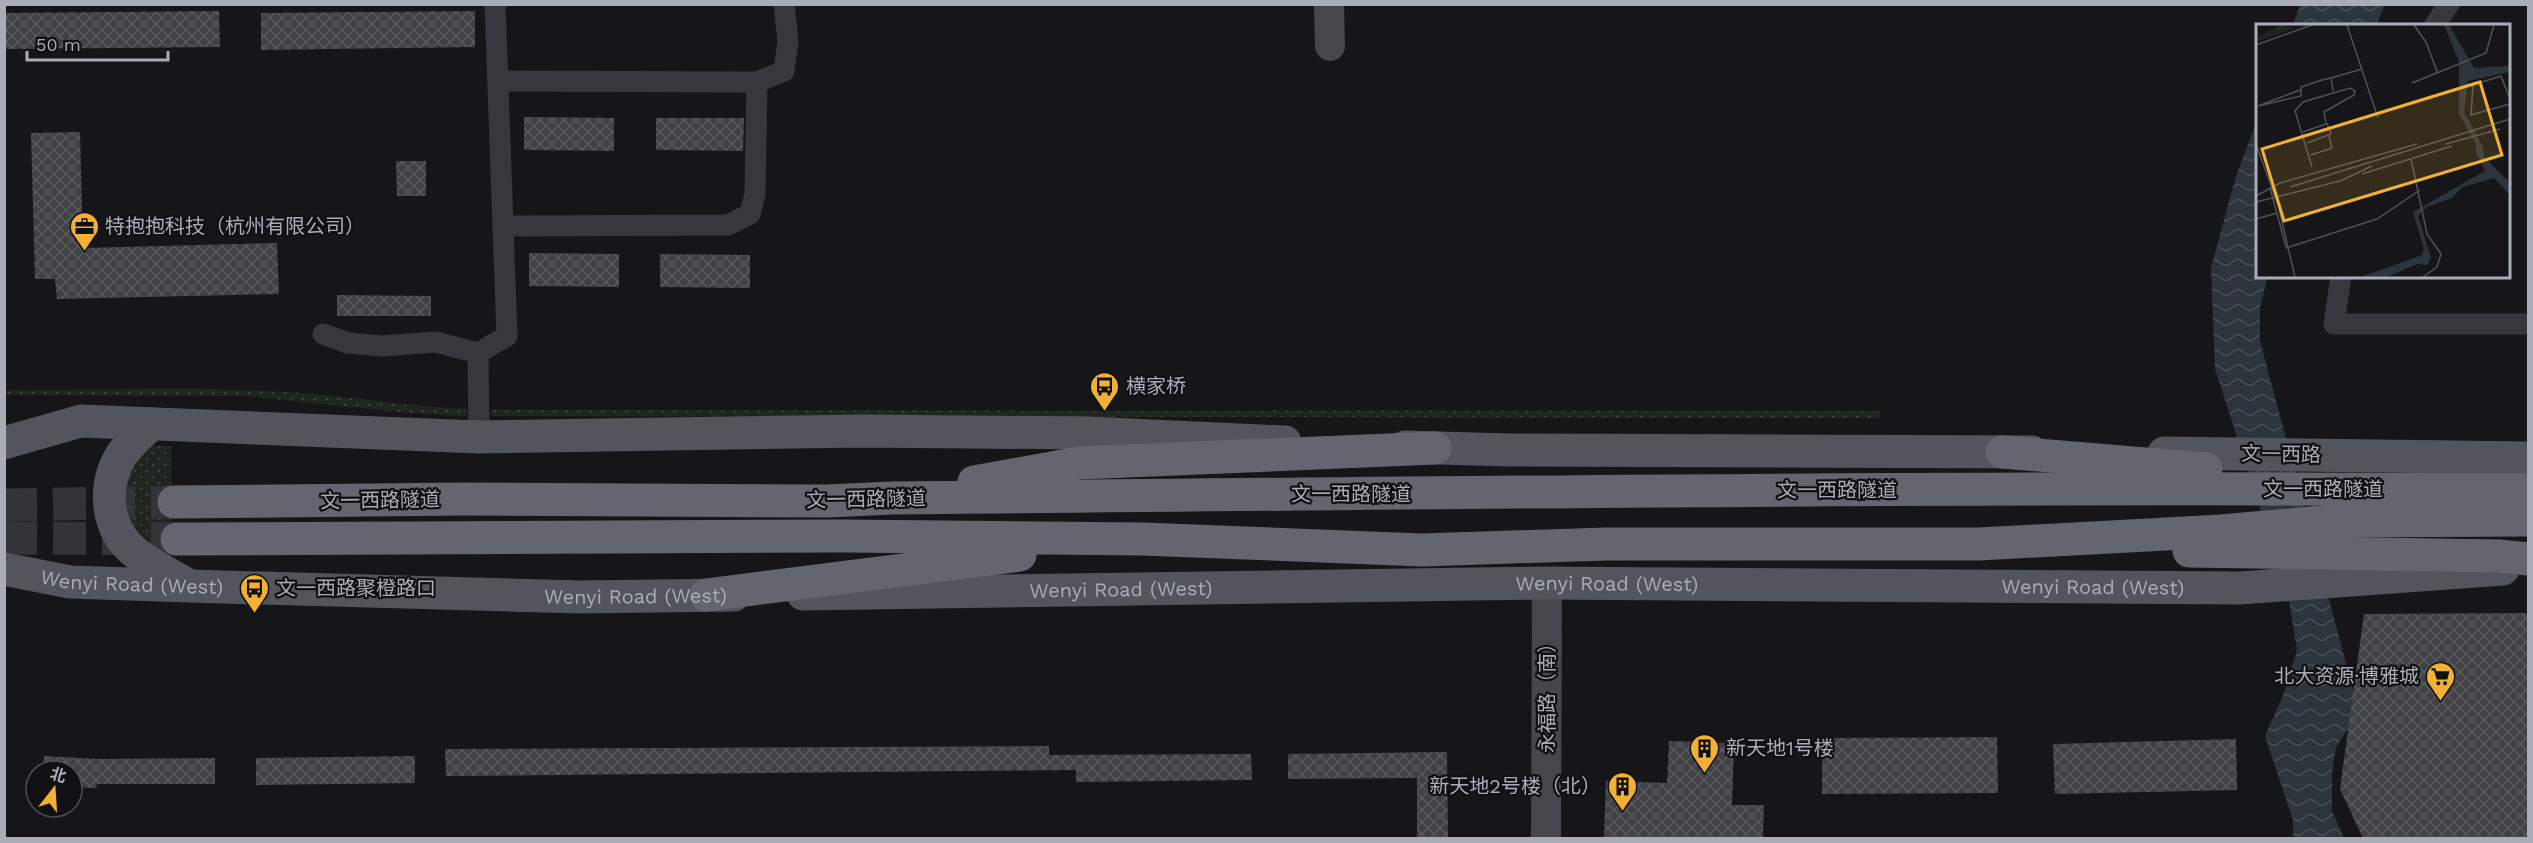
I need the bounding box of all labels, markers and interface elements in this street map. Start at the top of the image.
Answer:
scale bar [27,24,168,62]
inset map [2256,24,2509,278]
text: 50 m [36,34,81,55]
office icon: 特抱抱科技（杭州有限公司） [68,210,100,252]
place label: 特抱抱科技（杭州有限公司） [105,214,365,238]
bus stop icon: 横家桥 [1089,370,1121,412]
place label: 横家桥 [1126,374,1186,398]
street label: 文一西路 [2241,441,2321,467]
street label: 文一西路隧道 [2263,477,2383,501]
street label: 文一西路隧道 [1777,478,1897,502]
street label: 文一西路隧道 [1291,482,1411,506]
street label: 文一西路隧道 [806,486,926,512]
street label: 文一西路隧道 [320,487,440,513]
street label: Wenyi Road (West) [38,564,223,599]
street label: Wenyi Road (West) [1515,571,1698,596]
bus stop icon: 文一西路聚橙路口 [239,572,271,614]
street label: Wenyi Road (West) [2001,574,2184,600]
place label: 文一西路聚橙路口 [276,576,436,600]
street label: Wenyi Road (West) [1029,576,1213,603]
street label: Wenyi Road (West) [544,583,727,609]
street label: 永福路（南） [1535,633,1559,753]
supermarket icon: 北大资源·博雅城 [2424,660,2456,702]
place label: 北大资源·博雅城 [2274,664,2419,688]
building icon: 新天地1号楼 [1689,732,1721,774]
place label: 新天地1号楼 [1726,736,1834,760]
north arrow [24,759,84,819]
text: 北 [48,764,69,787]
building icon: 新天地2号楼（北） [1606,770,1638,812]
place label: 新天地2号楼（北） [1429,774,1601,798]

